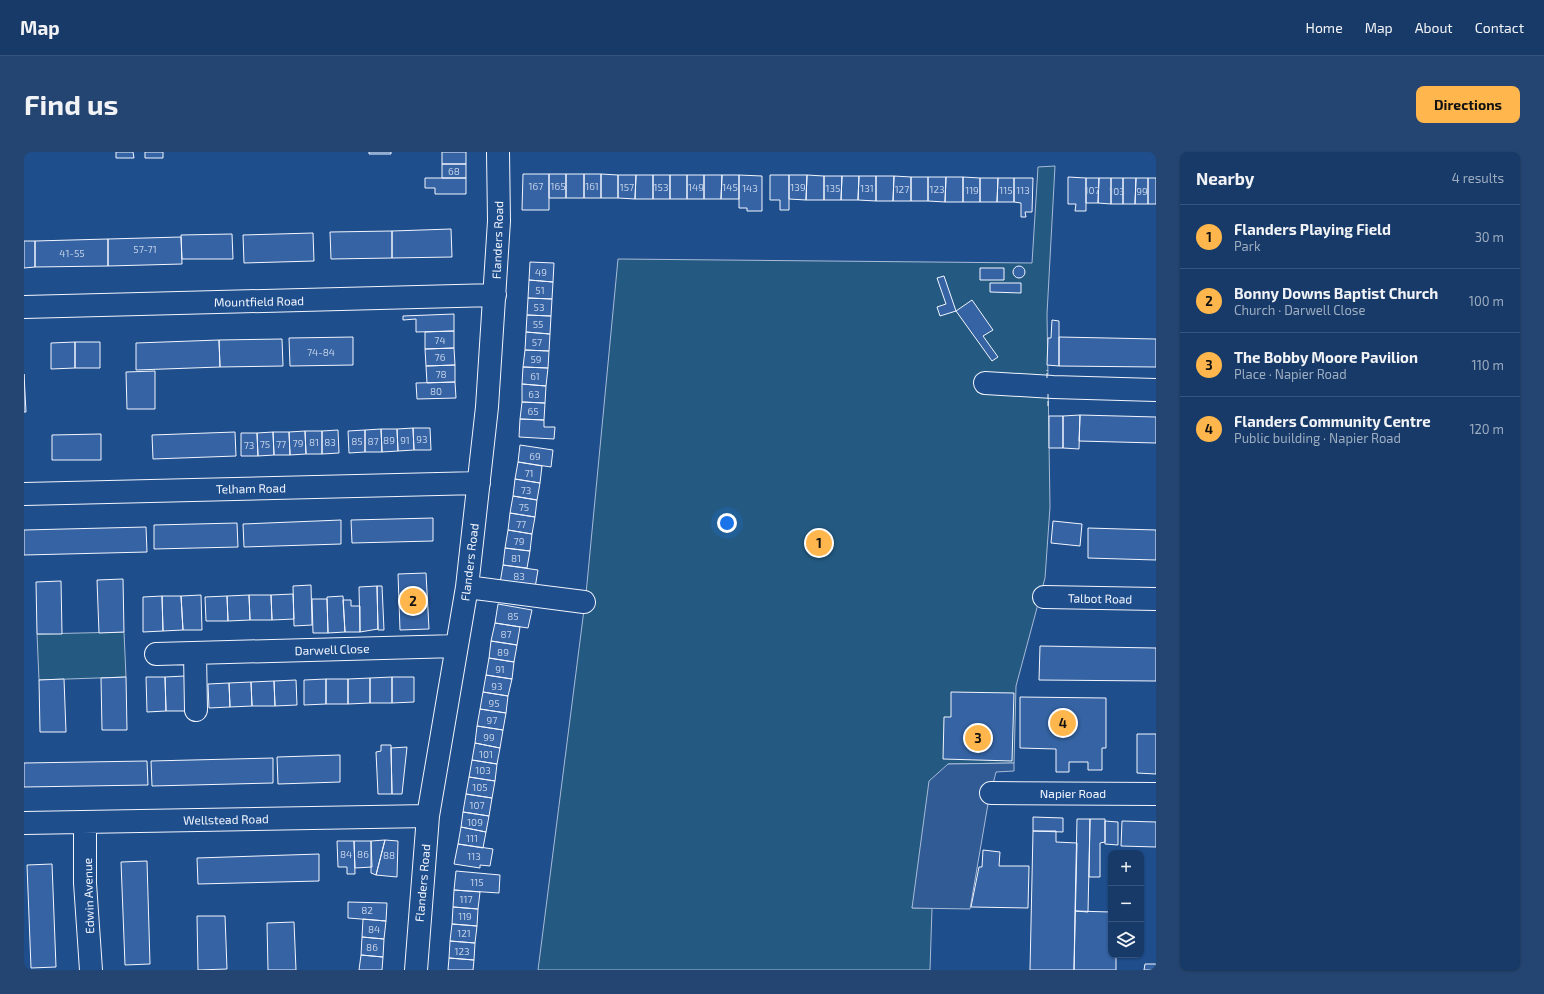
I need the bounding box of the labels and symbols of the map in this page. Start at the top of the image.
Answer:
house number: 68 [448,165,460,177]
house number: 167 [529,180,543,192]
house number: 165 [550,180,566,192]
house number: 161 [585,180,599,192]
house number: 157 [620,181,634,193]
house number: 153 [654,181,668,193]
house number: 149 [688,181,704,193]
house number: 145 [722,181,738,193]
house number: 139 [790,181,806,193]
house number: 143 [742,182,758,194]
house number: 135 [826,182,840,194]
house number: 131 [860,182,874,194]
house number: 127 [895,183,909,195]
house number: 123 [929,183,945,195]
house number: 119 [965,184,979,196]
house number: 115 [999,184,1013,196]
house number: 113 [1016,184,1030,196]
house number: 107 [1084,184,1100,196]
house number: 103 [1109,185,1125,197]
house number: 99 [1136,185,1148,197]
street label: Flanders Road [489,201,505,279]
house number: 57-71 [133,243,157,255]
house number: 41-55 [59,247,85,259]
house number: 49 [535,266,547,278]
house number: 51 [535,284,545,296]
street label: Mountfield Road [214,293,304,309]
house number: 53 [534,301,544,313]
house number: 55 [533,318,543,330]
house number: 74 [434,334,446,346]
house number: 57 [532,336,542,348]
house number: 74-84 [307,346,335,358]
house number: 76 [435,351,446,363]
house number: 59 [530,353,542,365]
house number: 78 [435,368,447,380]
house number: 61 [530,370,540,382]
house number: 80 [430,385,442,397]
house number: 63 [528,388,540,400]
house number: 65 [527,405,539,417]
house number: 93 [416,433,428,445]
house number: 89 [383,434,395,446]
house number: 91 [400,434,410,446]
house number: 85 [351,435,363,447]
house number: 87 [367,435,379,447]
house number: 81 [309,436,319,448]
house number: 83 [324,436,336,448]
house number: 79 [293,437,304,449]
house number: 75 [260,438,270,450]
house number: 77 [276,438,286,450]
house number: 73 [244,439,254,451]
house number: 69 [529,450,541,462]
house number: 71 [524,467,534,479]
street label: Telham Road [216,480,286,496]
house number: 73 [521,484,531,496]
house number: 75 [519,501,529,513]
your location [717,513,737,533]
house number: 77 [516,518,526,530]
street label: Flanders Road [457,522,481,602]
pin: 1 [806,528,832,558]
house number: 79 [514,535,525,547]
house number: 81 [511,552,521,564]
house number: 83 [513,570,525,582]
pin: 2 [400,586,426,616]
street label: Talbot Road [1068,590,1132,606]
house number: 85 [507,610,519,622]
house number: 87 [500,628,512,640]
street label: Darwell Close [294,641,370,657]
house number: 89 [497,646,509,658]
house number: 91 [495,663,505,675]
house number: 93 [491,680,503,692]
house number: 95 [488,697,500,709]
pin: 4 [1050,708,1076,738]
house number: 97 [487,714,497,726]
pin: 3 [965,723,991,753]
house number: 99 [483,731,495,743]
house number: 101 [479,748,493,760]
house number: 103 [475,764,491,776]
house number: 105 [472,781,488,793]
street label: Napier Road [1040,786,1106,800]
house number: 107 [469,799,485,811]
street label: Wellstead Road [183,811,269,827]
house number: 109 [467,816,483,828]
house number: 111 [466,832,478,844]
street label: Flanders Road [412,843,432,923]
house number: 84 [340,848,352,860]
house number: 86 [357,848,369,860]
house number: 88 [383,849,395,861]
house number: 113 [467,850,481,862]
street label: Edwin Avenue [80,858,96,934]
house number: 115 [470,876,484,888]
house number: 117 [459,893,473,905]
house number: 82 [361,904,373,916]
house number: 119 [458,910,472,922]
house number: 84 [368,923,380,935]
house number: 121 [457,927,471,939]
house number: 86 [366,941,378,953]
house number: 123 [454,945,470,957]

